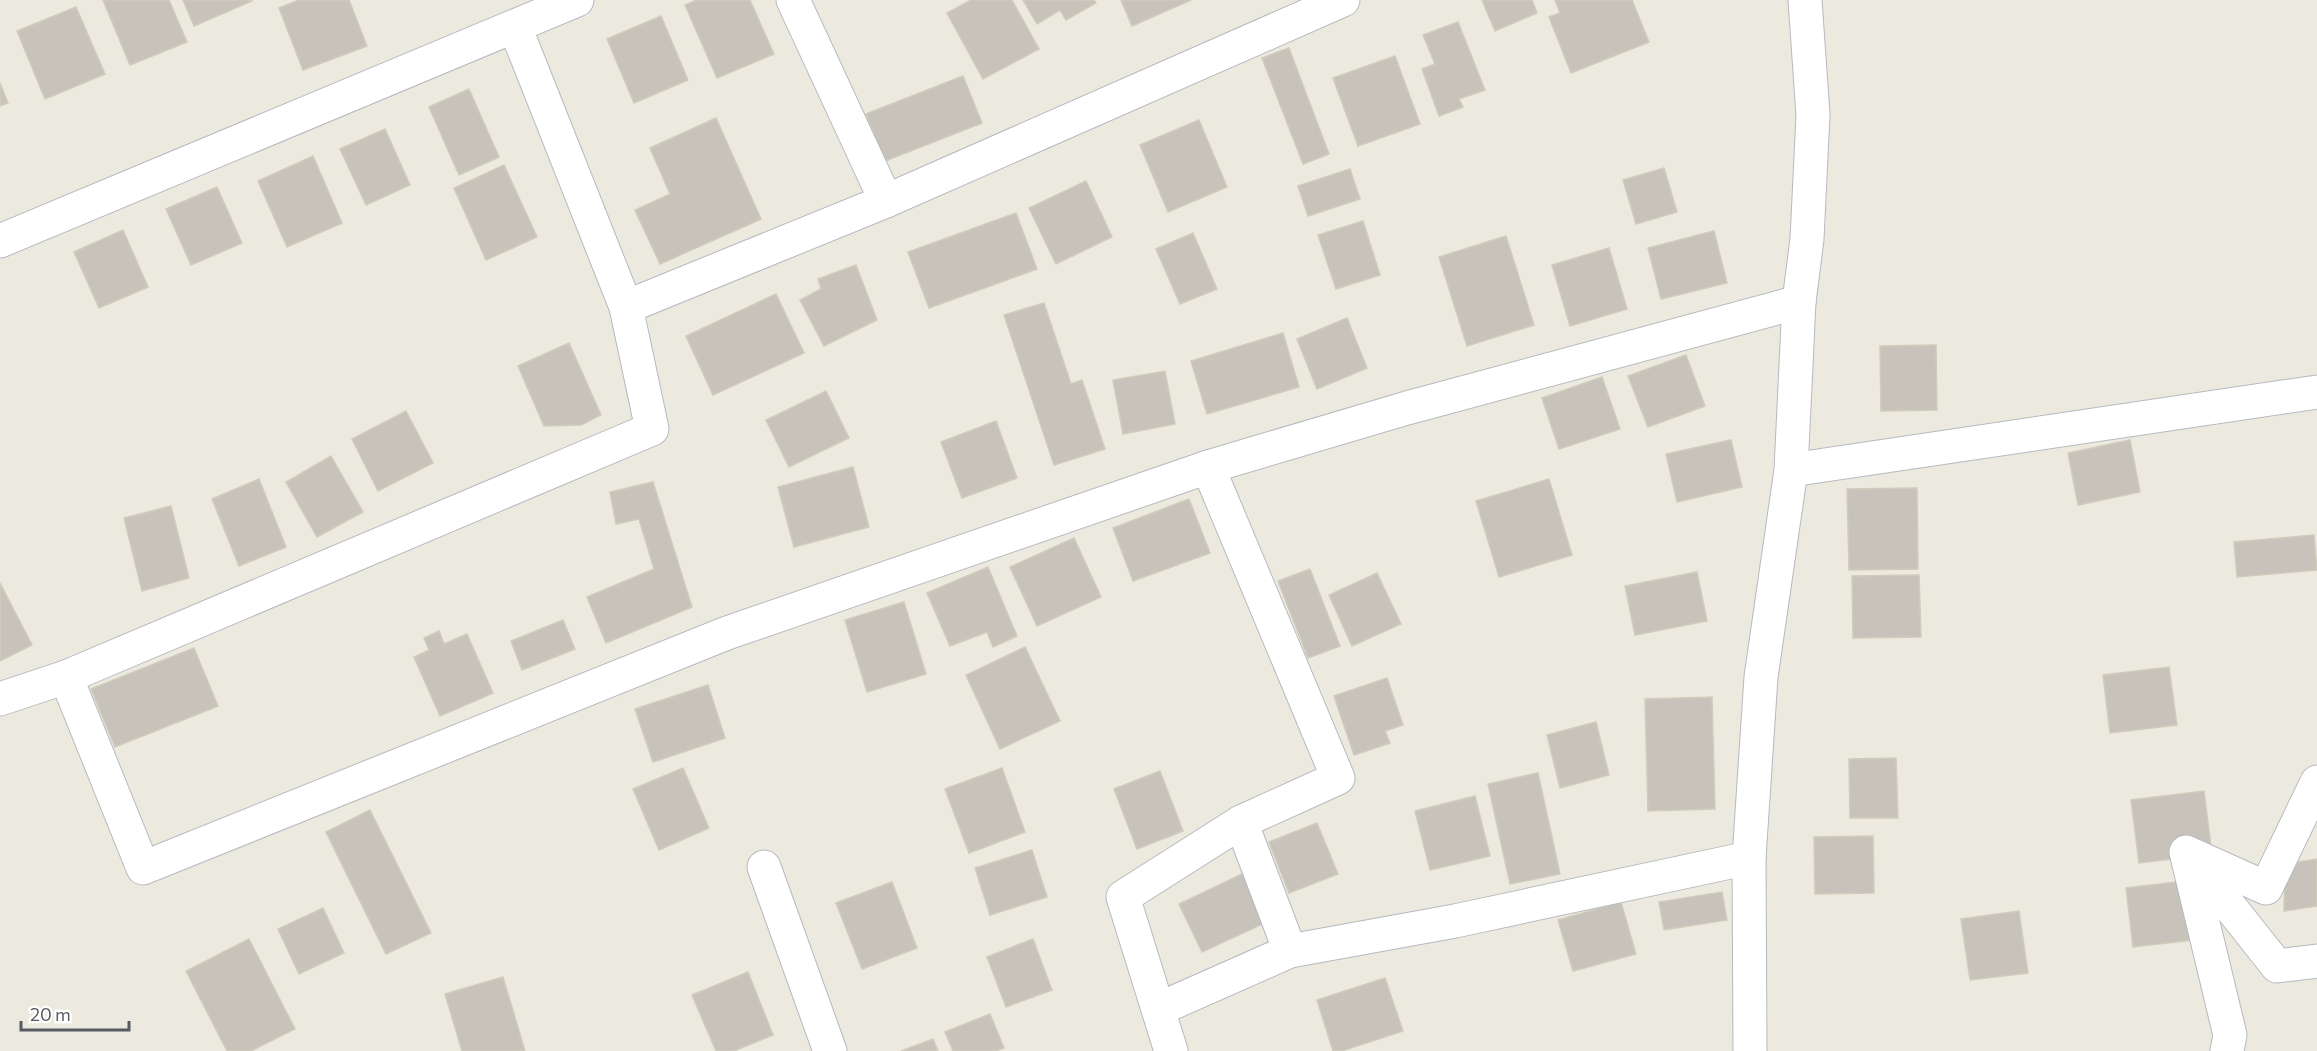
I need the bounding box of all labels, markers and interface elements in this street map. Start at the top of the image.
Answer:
scale bar [21,994,129,1032]
text: 20 m [30,1003,71,1025]

